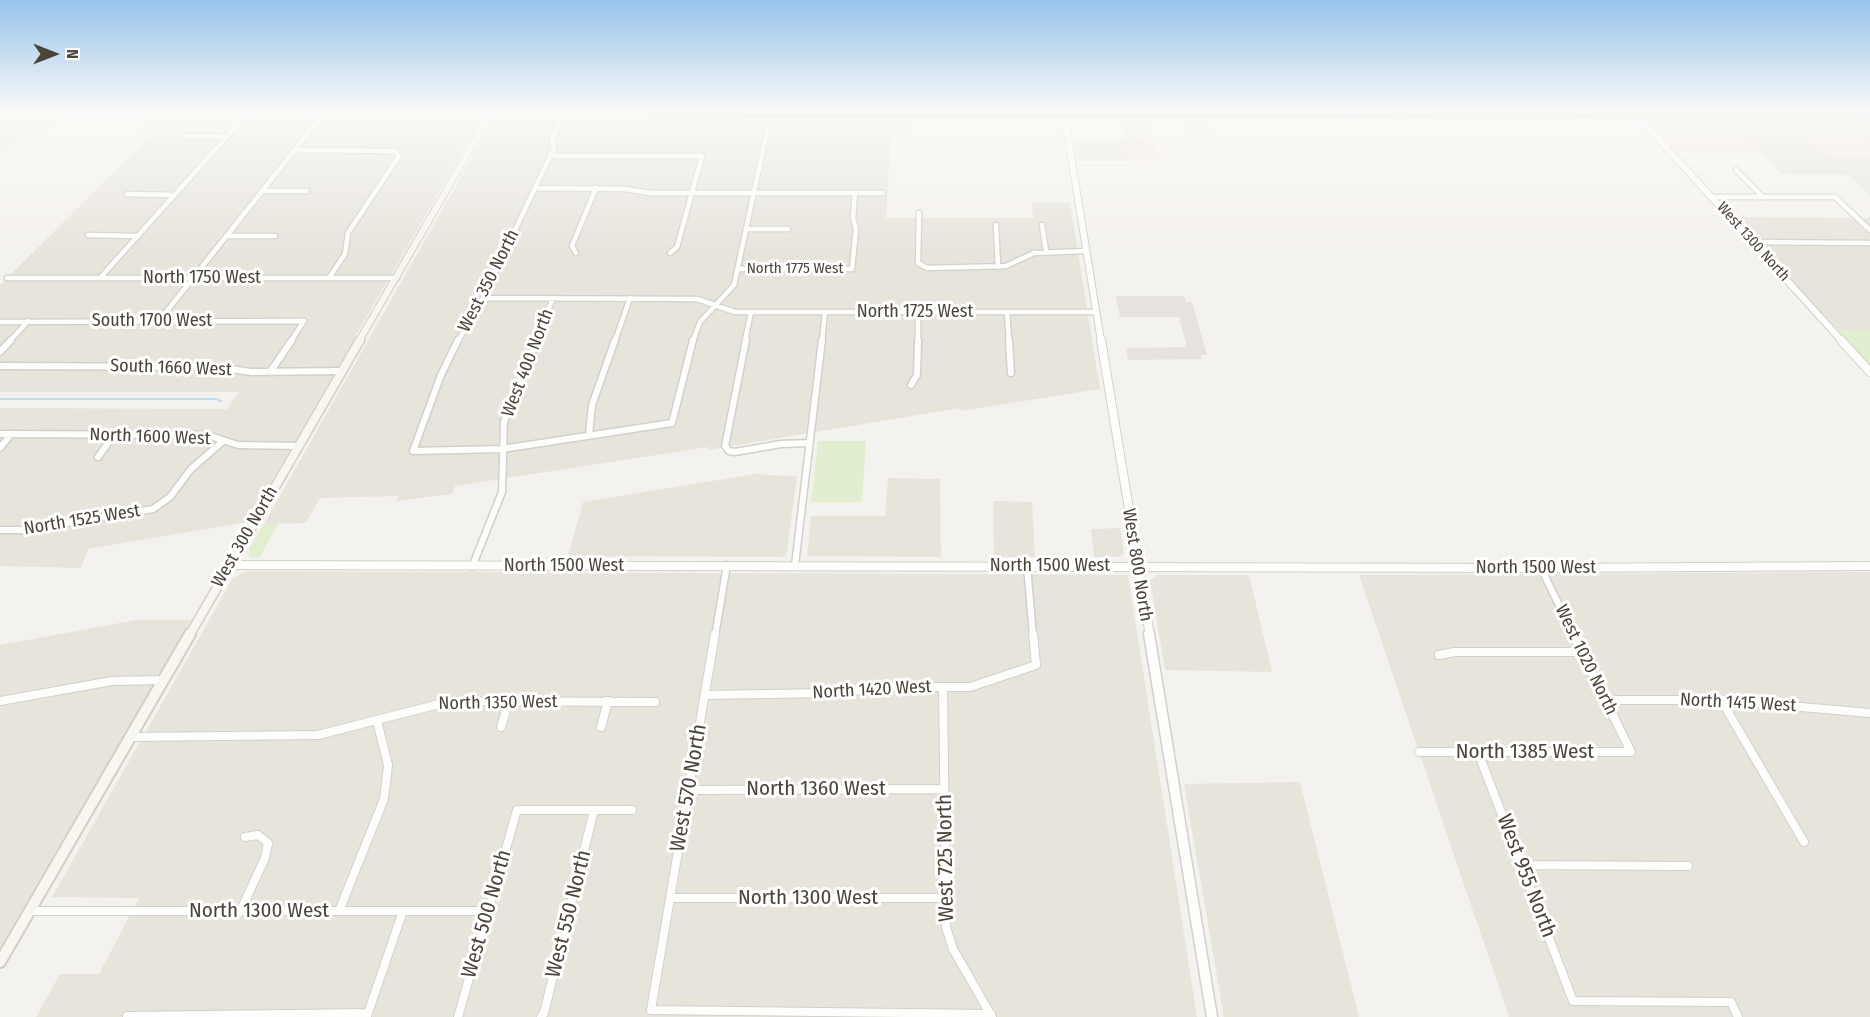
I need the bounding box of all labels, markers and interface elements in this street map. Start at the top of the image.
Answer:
north arrow [24,24,84,84]
text: N [63,49,82,59]
street label: West 1300 North [1713,199,1793,285]
street label: West 350 North [454,226,524,336]
street label: North 1775 West [747,260,843,278]
street label: North 1750 West [143,267,261,289]
street label: North 1725 West [857,301,973,323]
street label: West 400 North [498,306,558,420]
street label: South 1700 West [92,310,212,332]
street label: South 1660 West [110,355,232,381]
street label: North 1600 West [89,424,211,450]
street label: West 300 North [207,483,283,591]
street label: North 1525 West [22,500,142,540]
street label: West 800 North [1117,507,1157,623]
street label: North 1500 West [504,555,624,577]
street label: North 1500 West [990,555,1110,577]
street label: North 1500 West [1476,557,1596,579]
street label: West 1020 North [1550,601,1622,719]
street label: North 1420 West [812,676,932,704]
street label: North 1415 West [1679,689,1797,717]
street label: North 1350 West [438,691,558,715]
street label: West 570 North [665,722,713,854]
street label: North 1385 West [1456,739,1594,765]
street label: North 1360 West [746,776,886,802]
street label: West 725 North [932,794,960,922]
street label: West 955 North [1491,811,1561,941]
street label: West 500 North [457,847,517,981]
street label: West 550 North [541,848,597,980]
street label: North 1300 West [738,885,878,911]
street label: North 1300 West [189,898,329,924]

